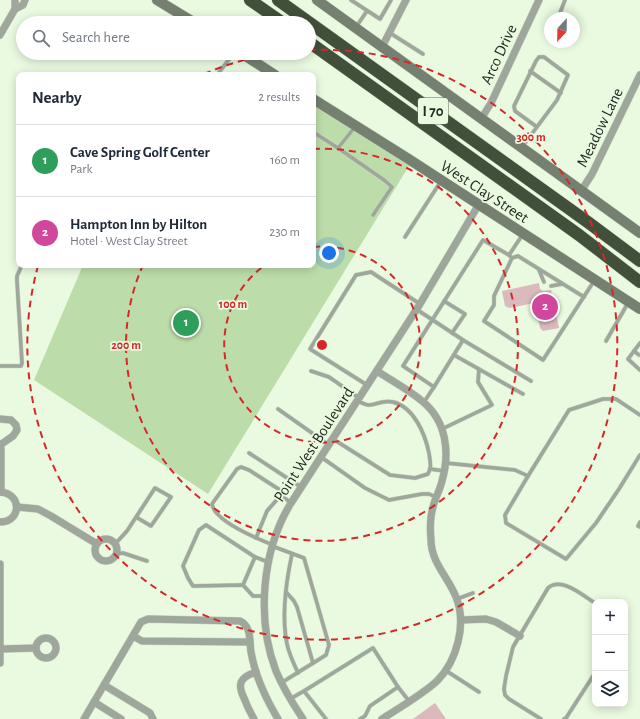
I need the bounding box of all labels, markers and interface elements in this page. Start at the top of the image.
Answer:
north arrow [544,12,580,48]
search box [16,16,316,60]
street label: Arco Drive [478,22,520,87]
icon: search [30,27,52,49]
text: Search here [62,30,130,45]
street label: Meadow Lane [574,85,626,170]
text: Nearby [32,89,82,106]
text: 2 results [258,91,300,104]
road number: I 70 [418,98,448,124]
text: 300 m [516,131,546,143]
text: Cave Spring Golf Center [70,145,210,160]
text: 1 [43,154,47,167]
text: 160 m [270,154,300,167]
street label: West Clay Street [437,158,531,227]
text: Park [70,163,92,176]
text: Hampton Inn by Hilton [70,217,207,232]
text: 2 [42,226,48,239]
text: 230 m [269,226,300,239]
text: Hotel · West Clay Street [70,235,188,248]
your location [319,243,339,263]
pin: 2 [532,292,558,322]
text: 100 m [219,298,247,310]
pin: 1 [173,308,199,338]
centre of rings [315,338,329,352]
text: 200 m [111,339,141,351]
street label: Point West Boulevard [271,384,357,505]
map controls [592,599,628,707]
button: + [592,599,628,635]
button: − [592,635,628,671]
button: layers [592,671,628,707]

